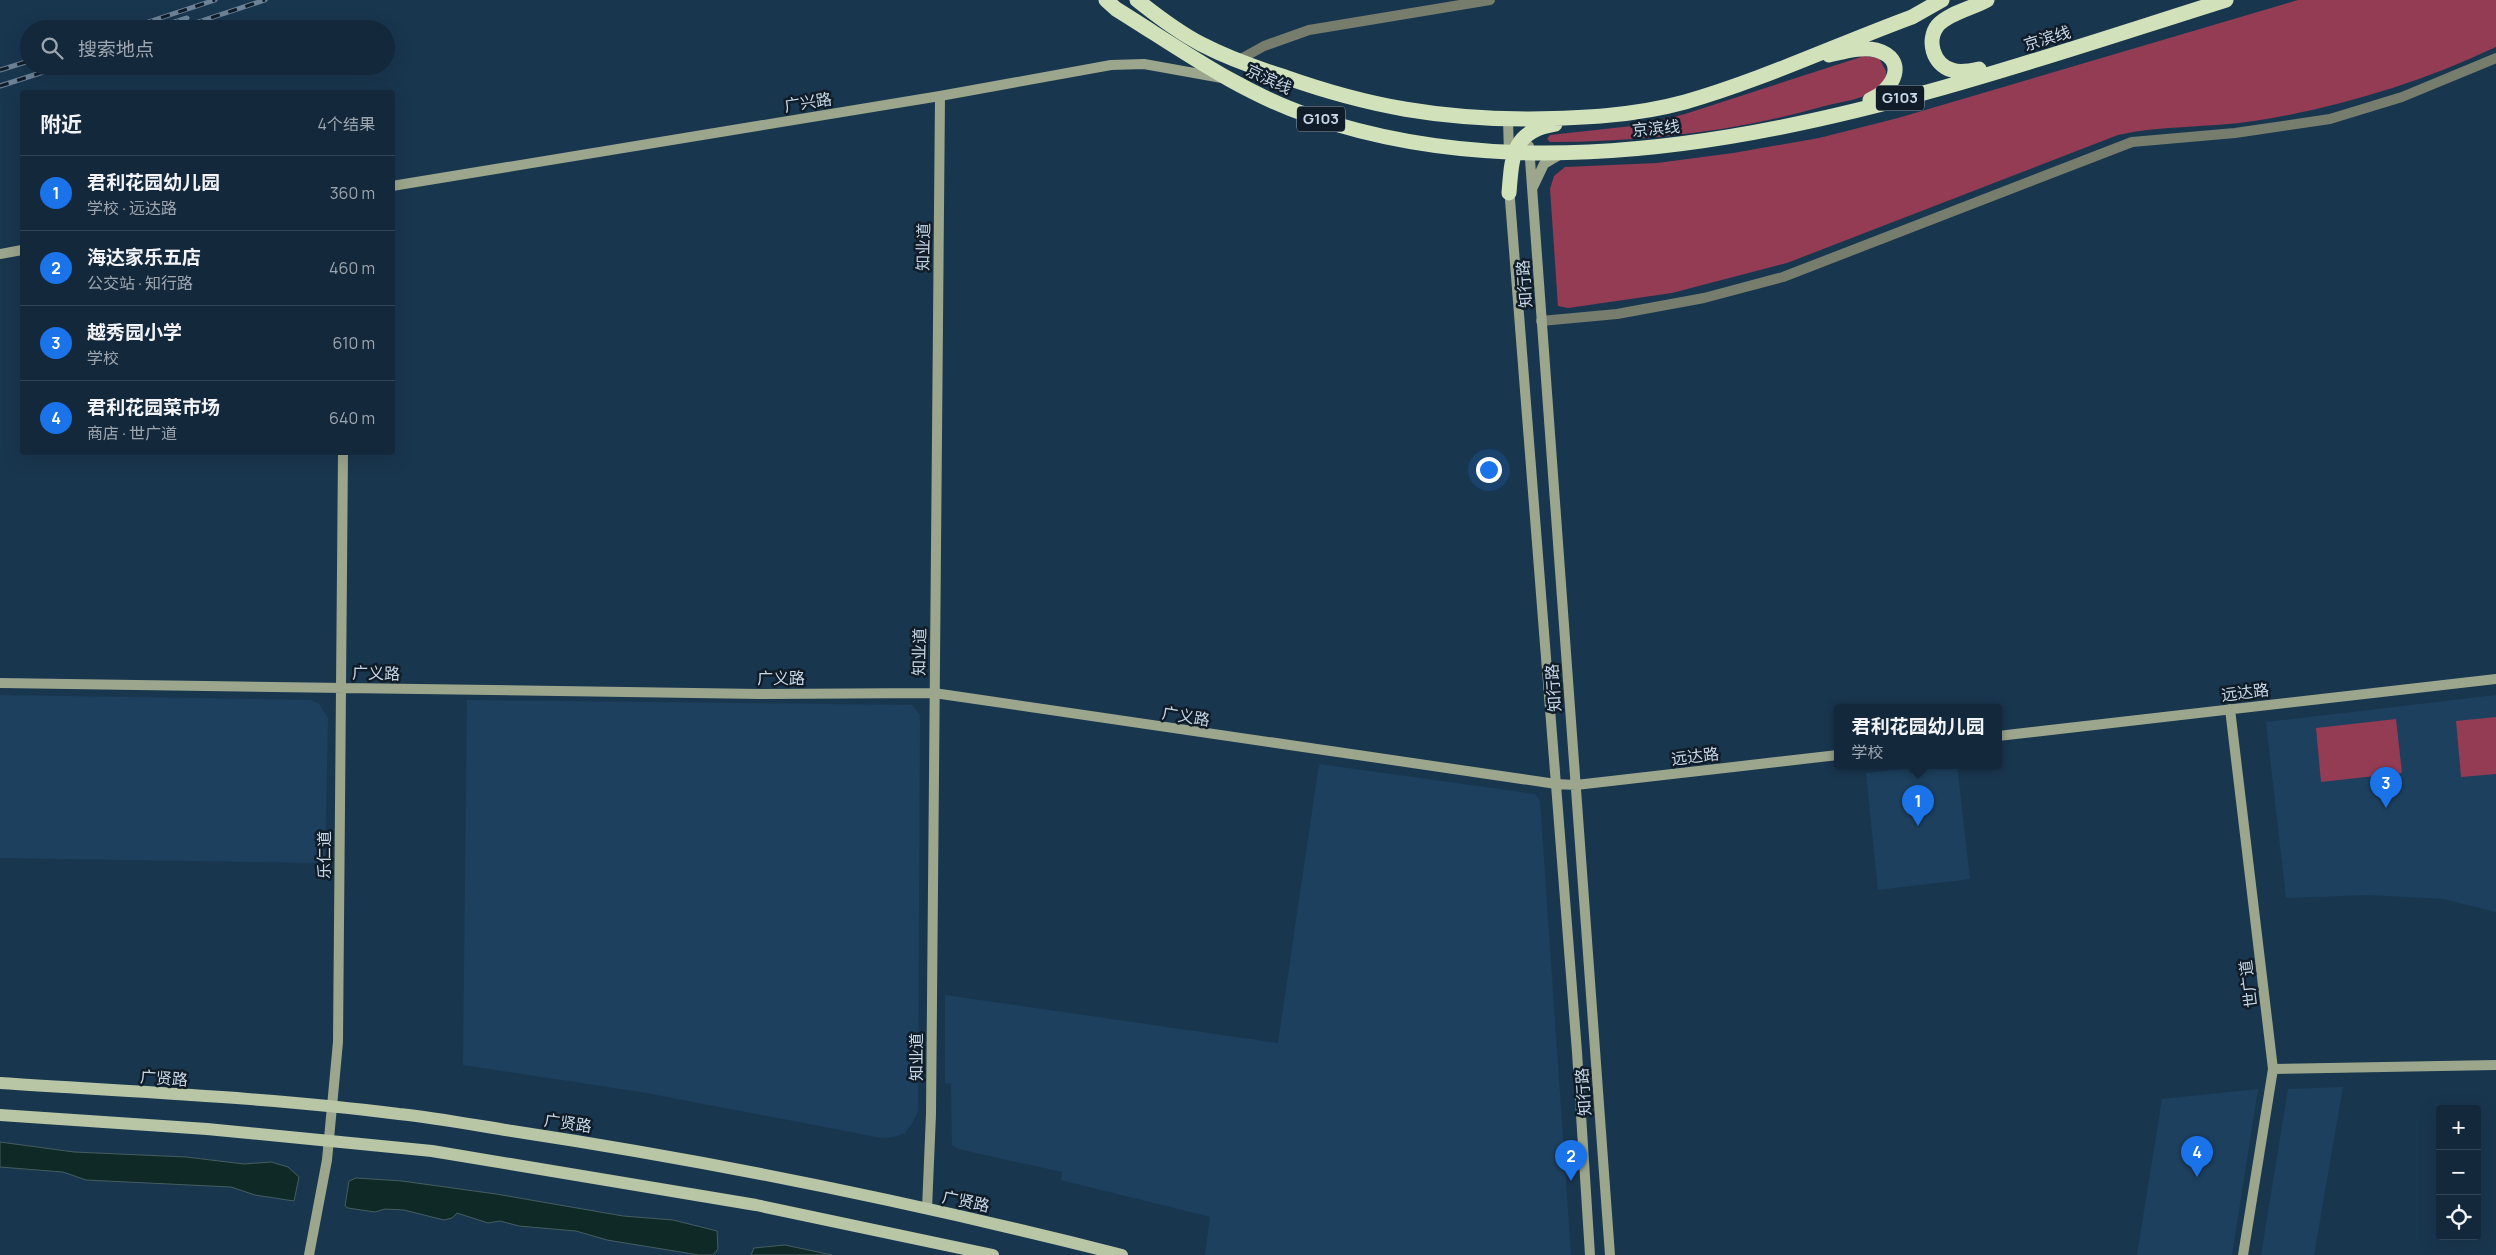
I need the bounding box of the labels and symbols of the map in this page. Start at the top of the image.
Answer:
street label: 京滨线 [2021,20,2073,56]
street label: 京滨线 [1243,59,1295,99]
road number: G103 [1876,86,1924,110]
street label: 广兴路 [783,87,833,117]
road number: G103 [1297,106,1345,132]
street label: 京滨线 [1631,115,1681,141]
street label: 知业道 [912,223,934,271]
street label: 知行路 [1511,259,1537,309]
your location [1476,457,1502,483]
street label: 知业道 [908,628,930,676]
street label: 广义路 [352,662,400,684]
street label: 知行路 [1540,663,1566,713]
street label: 广义路 [757,667,805,689]
street label: 远达路 [2220,678,2270,706]
street label: 广义路 [1161,701,1211,731]
street label: 远达路 [1670,742,1720,770]
pin: 3 [2370,767,2402,808]
pin: 1 [1902,785,1934,826]
street label: 乐仁道 [313,831,335,879]
street label: 世广道 [2234,959,2262,1009]
street label: 知业道 [905,1033,927,1081]
street label: 广贤路 [139,1065,189,1091]
street label: 知行路 [1570,1067,1596,1117]
street label: 广贤路 [543,1109,593,1137]
pin: 4 [2181,1136,2213,1177]
pin: 2 [1555,1140,1587,1181]
street label: 广贤路 [940,1185,992,1217]

